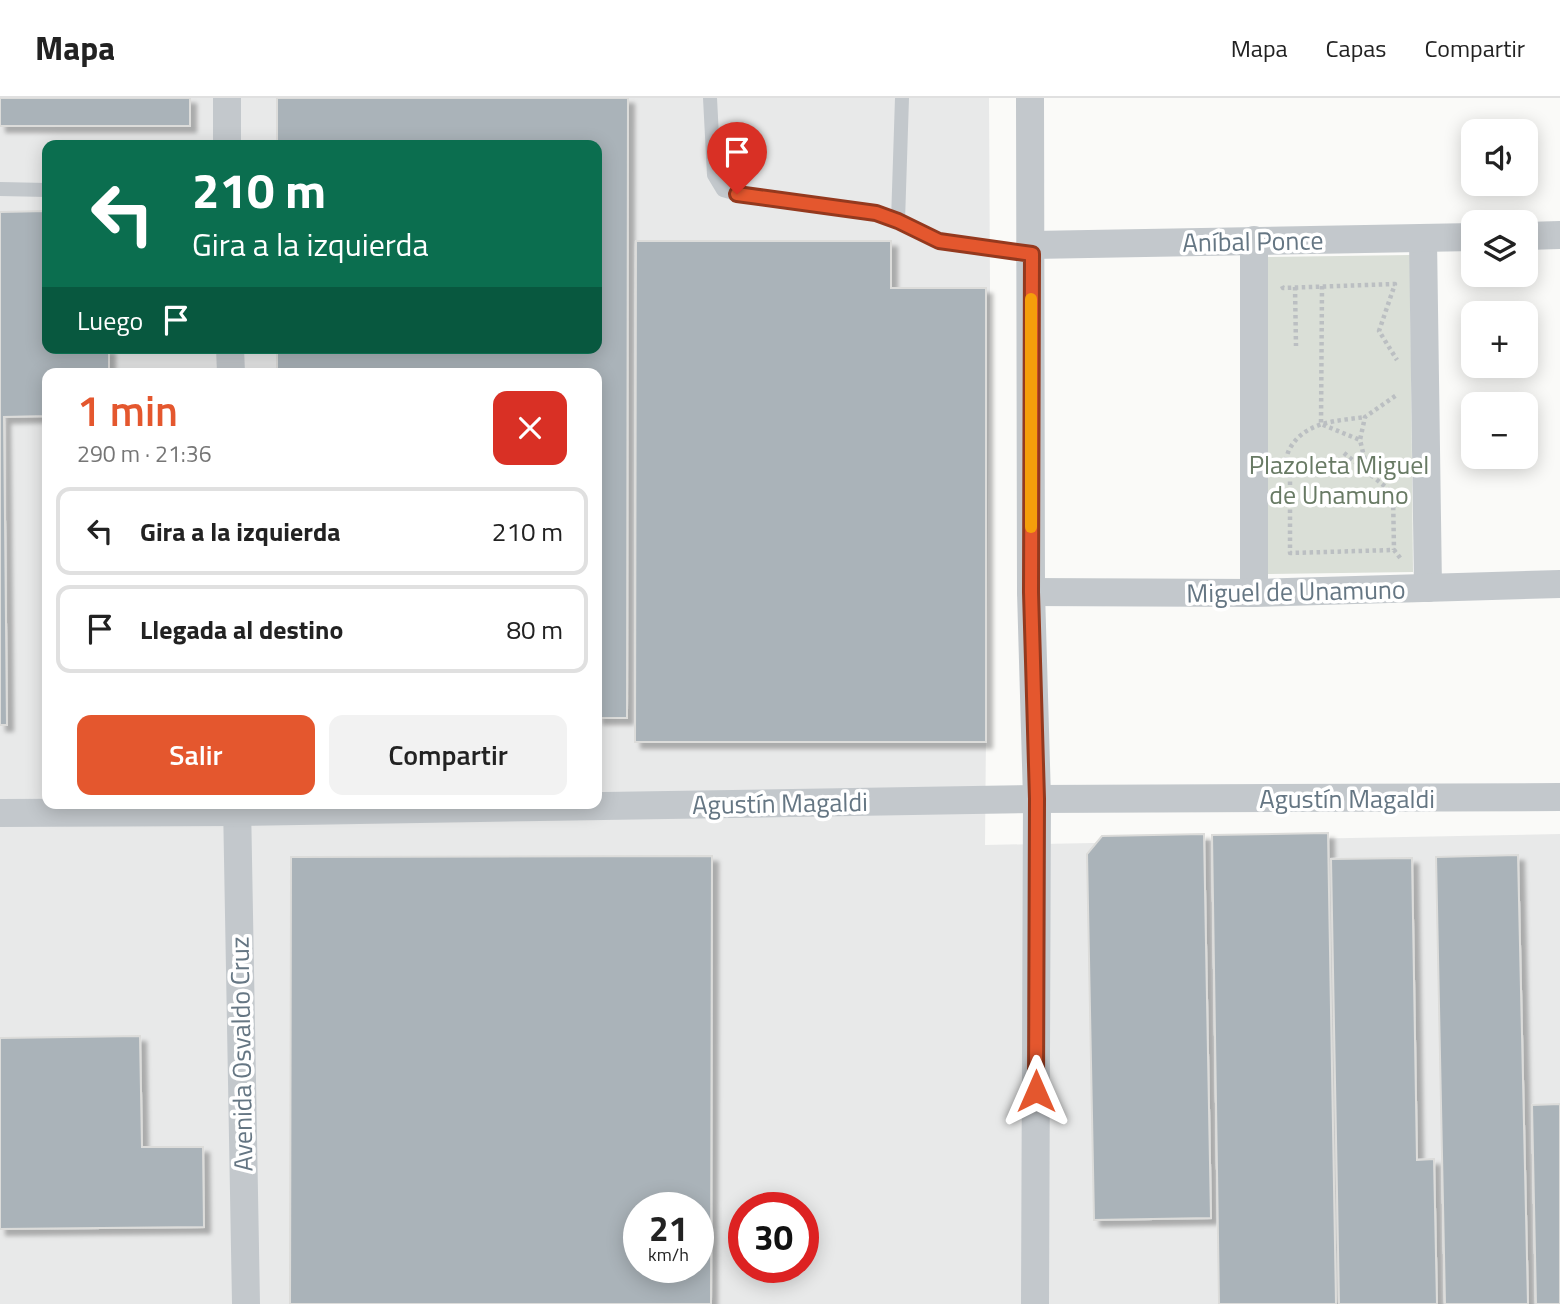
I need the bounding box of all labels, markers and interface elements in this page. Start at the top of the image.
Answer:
text: Mapa [35,23,115,73]
text: Mapa [1231,30,1288,66]
text: Capas [1326,30,1386,66]
text: Compartir [1424,30,1525,66]
map controls [1461,119,1538,469]
button: sound [1461,119,1538,196]
pin [707,122,767,194]
icon: arrive [718,133,756,171]
text: 210 m [192,152,326,227]
icon: left [77,168,168,259]
button: layers [1461,210,1538,287]
text: Gira a la izquierda [192,220,428,268]
street label: Aníbal Ponce [1182,220,1324,262]
text: Luego [77,301,143,340]
icon: arrive [157,301,195,339]
button: + [1461,301,1538,378]
text: 1 min [77,378,178,442]
button: close [493,391,567,465]
button: − [1461,392,1538,469]
text: 290 m · 21:36 [77,436,212,471]
park label: Plazoleta Miguel de Unamuno [1249,445,1429,514]
icon: left [81,512,119,550]
text: Gira a la izquierda [140,512,341,551]
text: 210 m [492,512,563,551]
street label: Miguel de Unamuno [1186,570,1406,612]
icon: arrive [81,610,119,648]
text: Llegada al destino [140,610,343,649]
text: 80 m [506,610,563,649]
button: Salir [77,715,315,795]
button: Compartir [329,715,567,795]
street label: Agustín Magaldi [1259,779,1435,818]
street label: Agustín Magaldi [692,782,868,824]
street label: Avenida Osvaldo Cruz [219,936,263,1172]
position arrow [999,1054,1073,1128]
speed limit sign: 30 [728,1192,819,1283]
text: 21 [649,1201,688,1255]
text: km/h [648,1241,689,1268]

